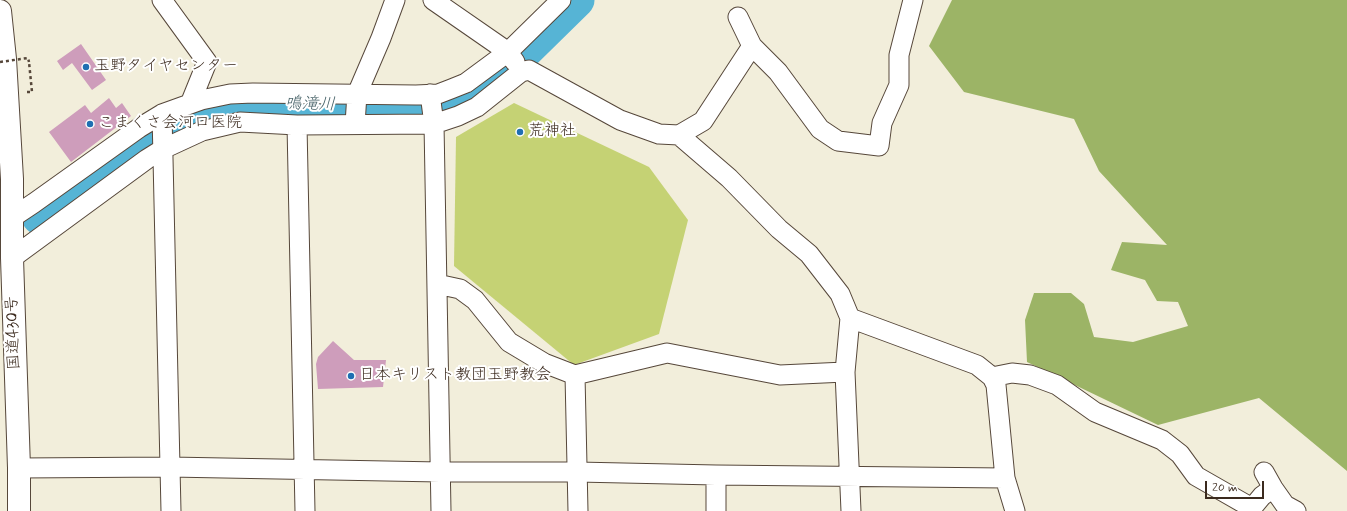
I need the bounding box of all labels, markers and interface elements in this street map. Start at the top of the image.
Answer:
place label: 玉野タイヤセンター [94,57,238,77]
marker: 玉野タイヤセンター [81,62,91,72]
water label: 鳴滝川 [284,94,336,116]
place label: こまくさ会河口医院 [98,114,242,134]
marker: こまくさ会河口医院 [85,119,95,129]
place label: 荒神社 [528,122,576,142]
marker: 荒神社 [515,127,525,137]
street label: 国道430号 [3,296,25,370]
place label: 日本キリスト教団玉野教会 [359,366,551,386]
marker: 日本キリスト教団玉野教会 [346,371,356,381]
scale bar [1207,473,1266,499]
text: 20 m [1212,480,1238,496]

